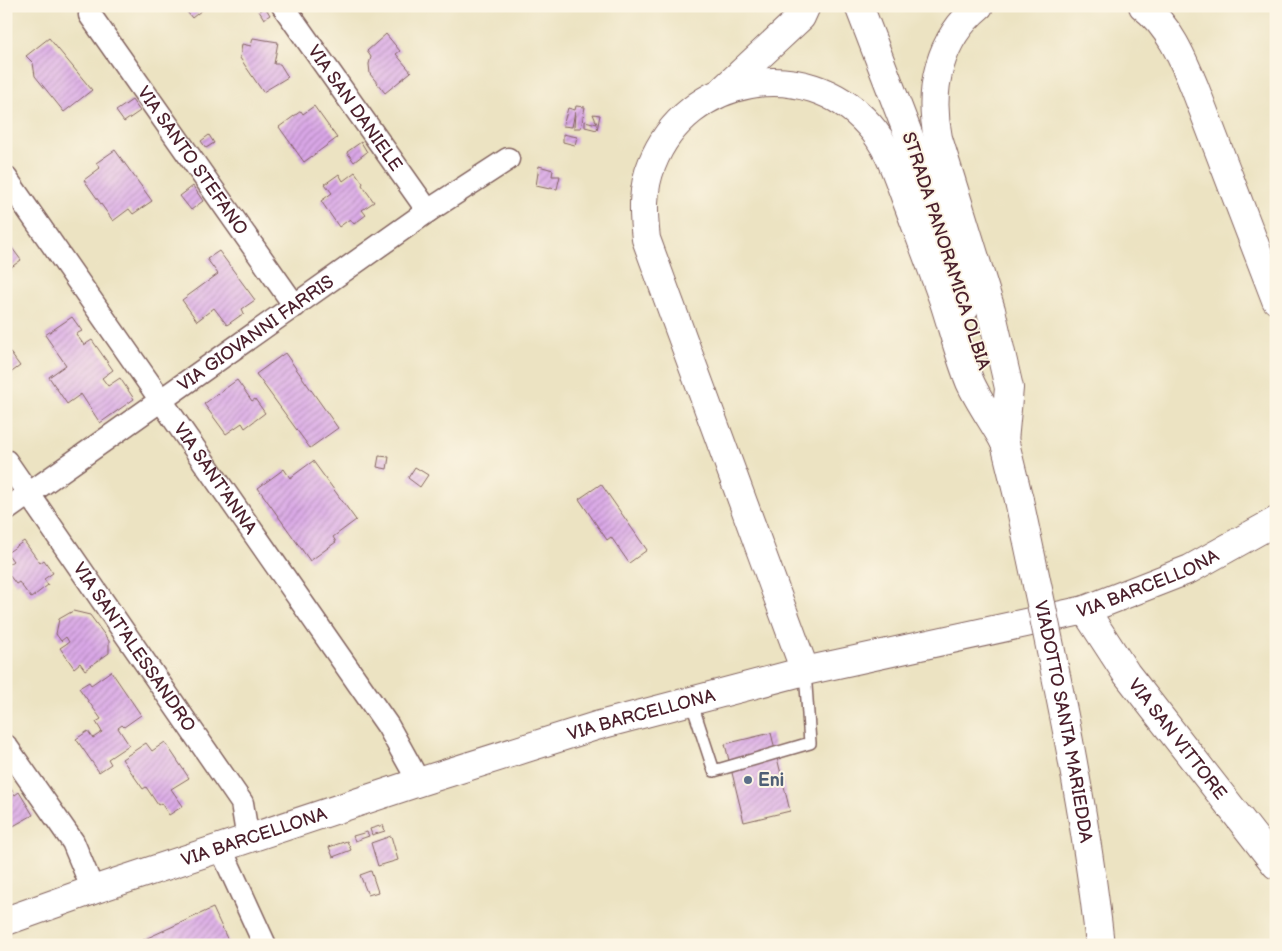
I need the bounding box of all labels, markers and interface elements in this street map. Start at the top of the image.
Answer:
street label: VIA SAN DANIELE [303,41,407,175]
street label: VIA SANTO STEFANO [133,82,252,239]
street label: STRADA PANORAMICA OLBIA [898,130,994,372]
street label: VIA GIOVANNI FARRIS [174,271,338,395]
street label: VIA SANT'ANNA [169,419,261,538]
street label: VIA BARCELLONA [1075,545,1222,622]
street label: VIA SANT'ALESSANDRO [69,558,200,736]
street label: VIADOTTO SANTA MARIEDDA [1030,599,1097,844]
street label: VIA SAN VITTORE [1124,674,1231,804]
street label: VIA BARCELLONA [565,685,717,745]
place label: Eni [758,770,784,791]
marker: Eni [742,774,754,786]
street label: VIA BARCELLONA [179,803,329,871]

